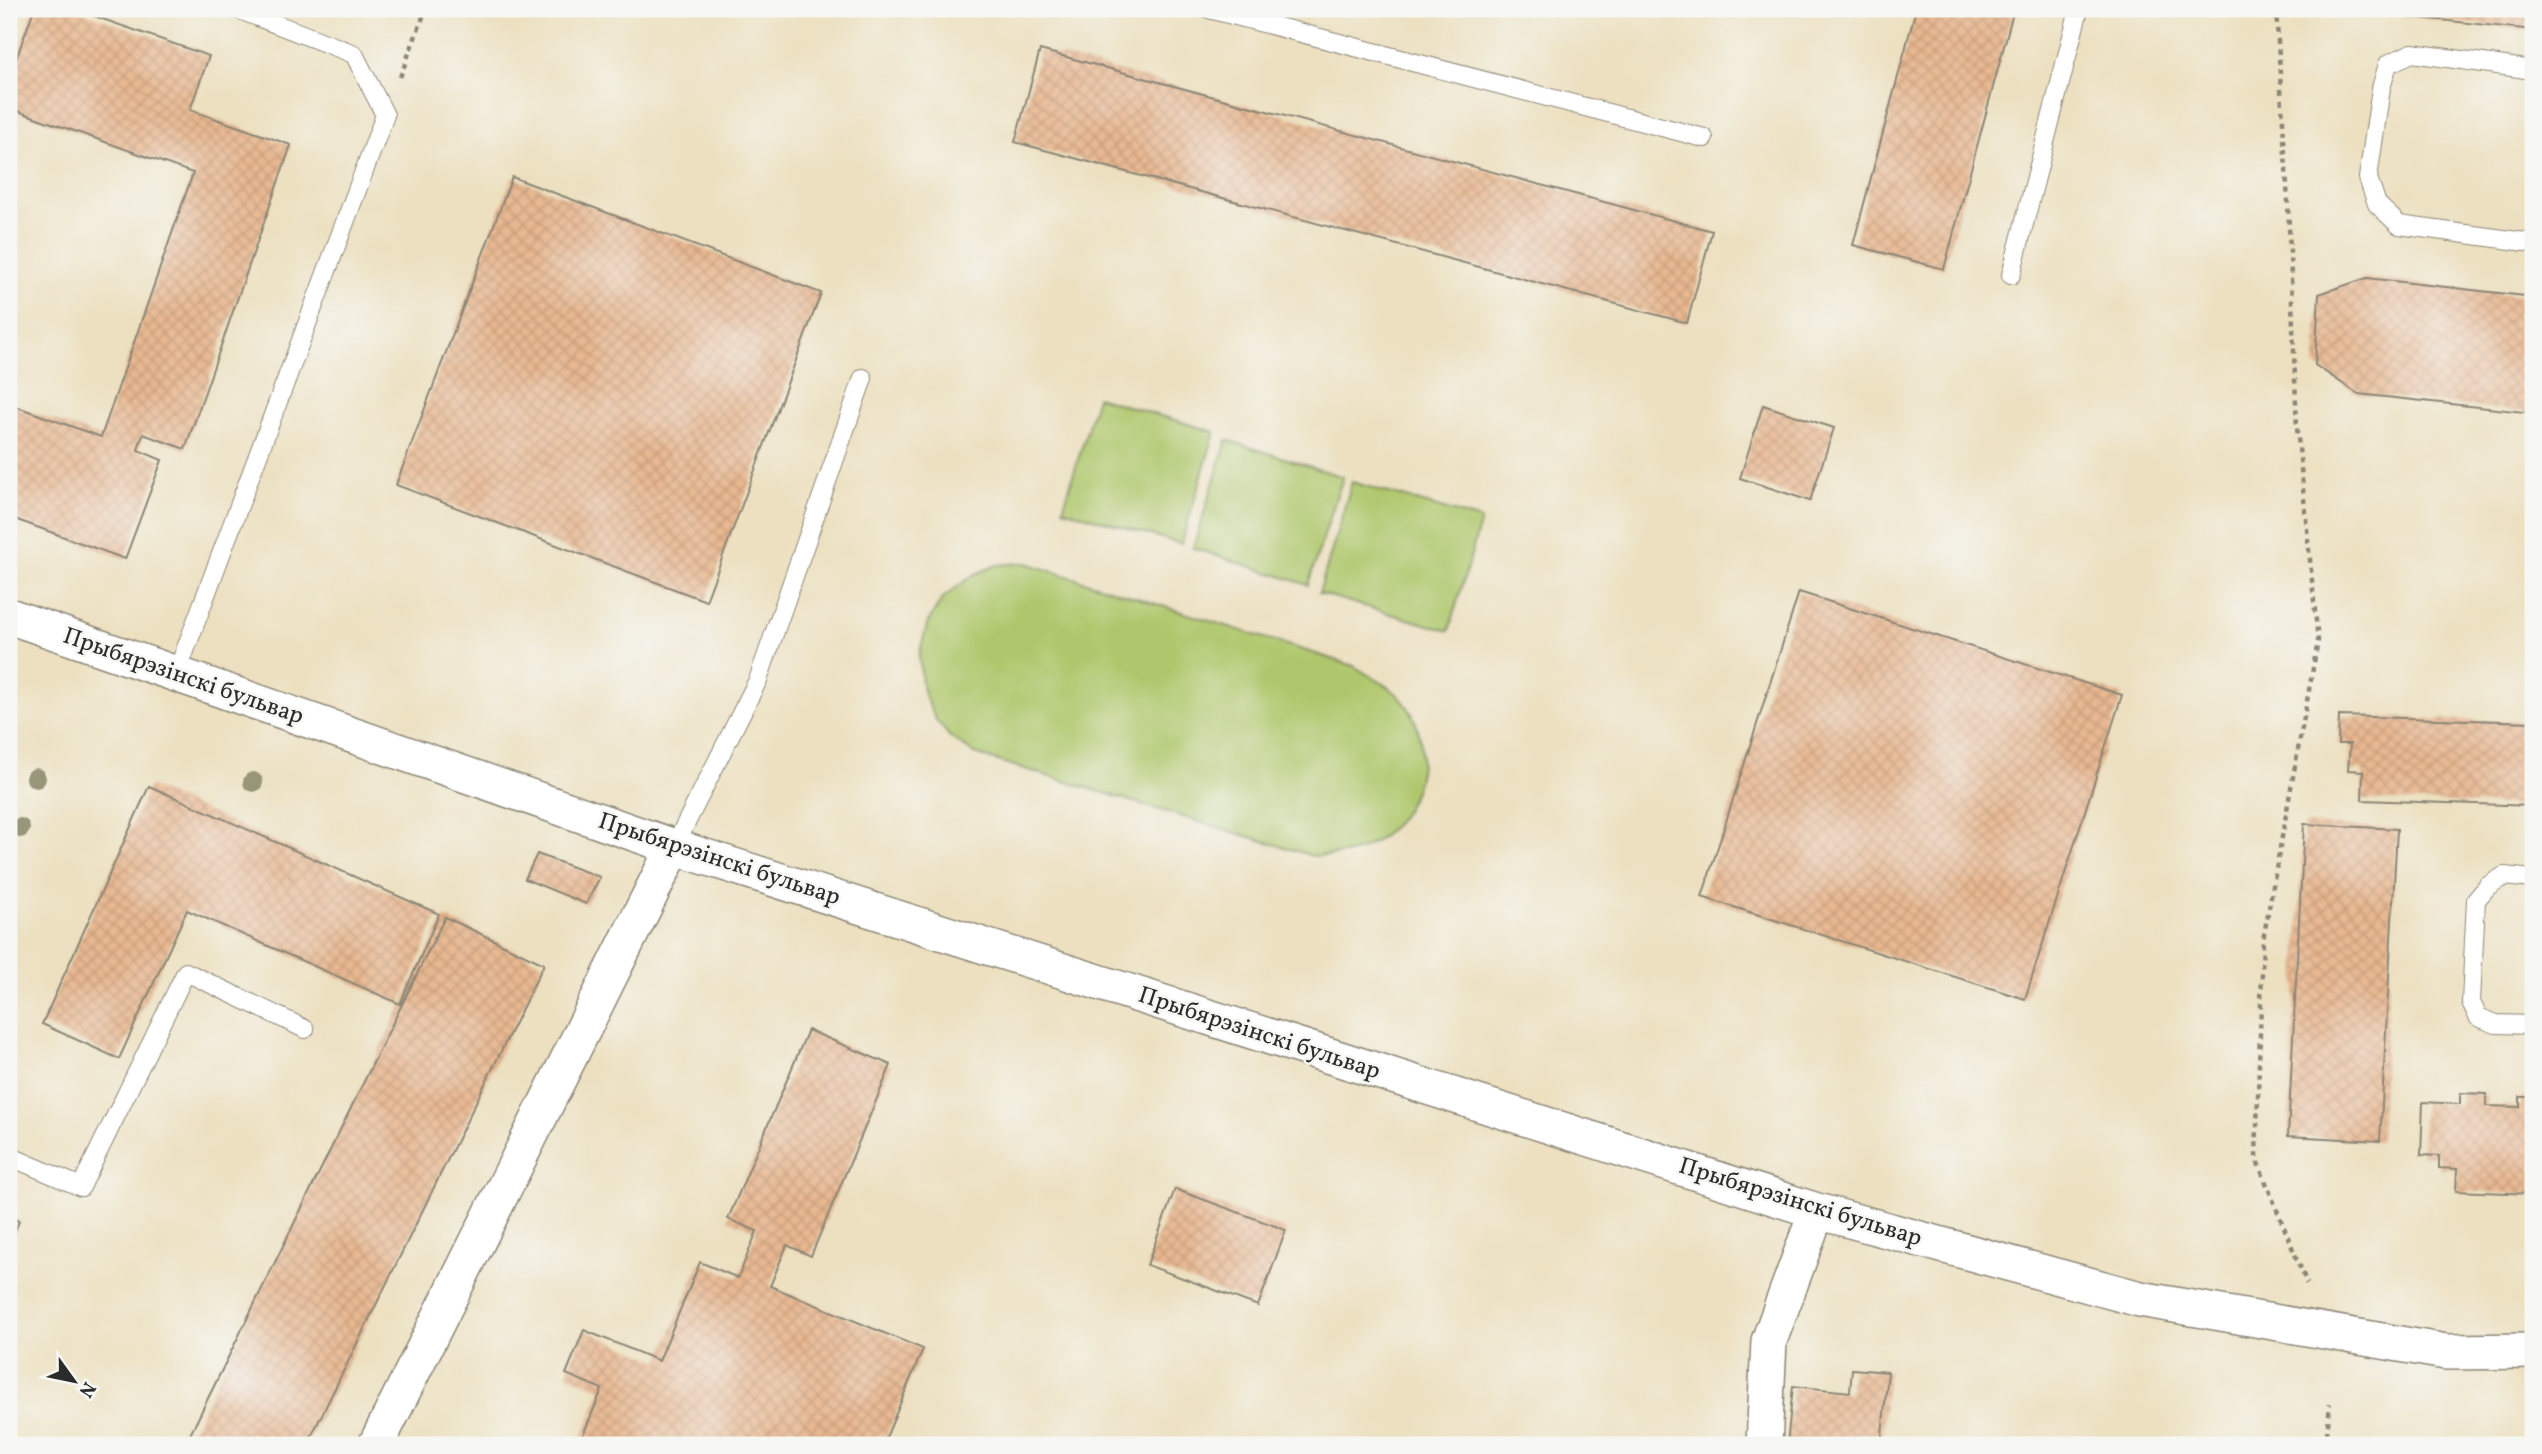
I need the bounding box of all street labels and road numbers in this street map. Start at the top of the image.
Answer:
street label: Прыбярэзінскі бульвар [58,620,308,734]
street label: Прыбярэзінскі бульвар [594,805,844,915]
street label: Прыбярэзінскі бульвар [1134,979,1384,1089]
street label: Прыбярэзінскі бульвар [1674,1150,1926,1256]

